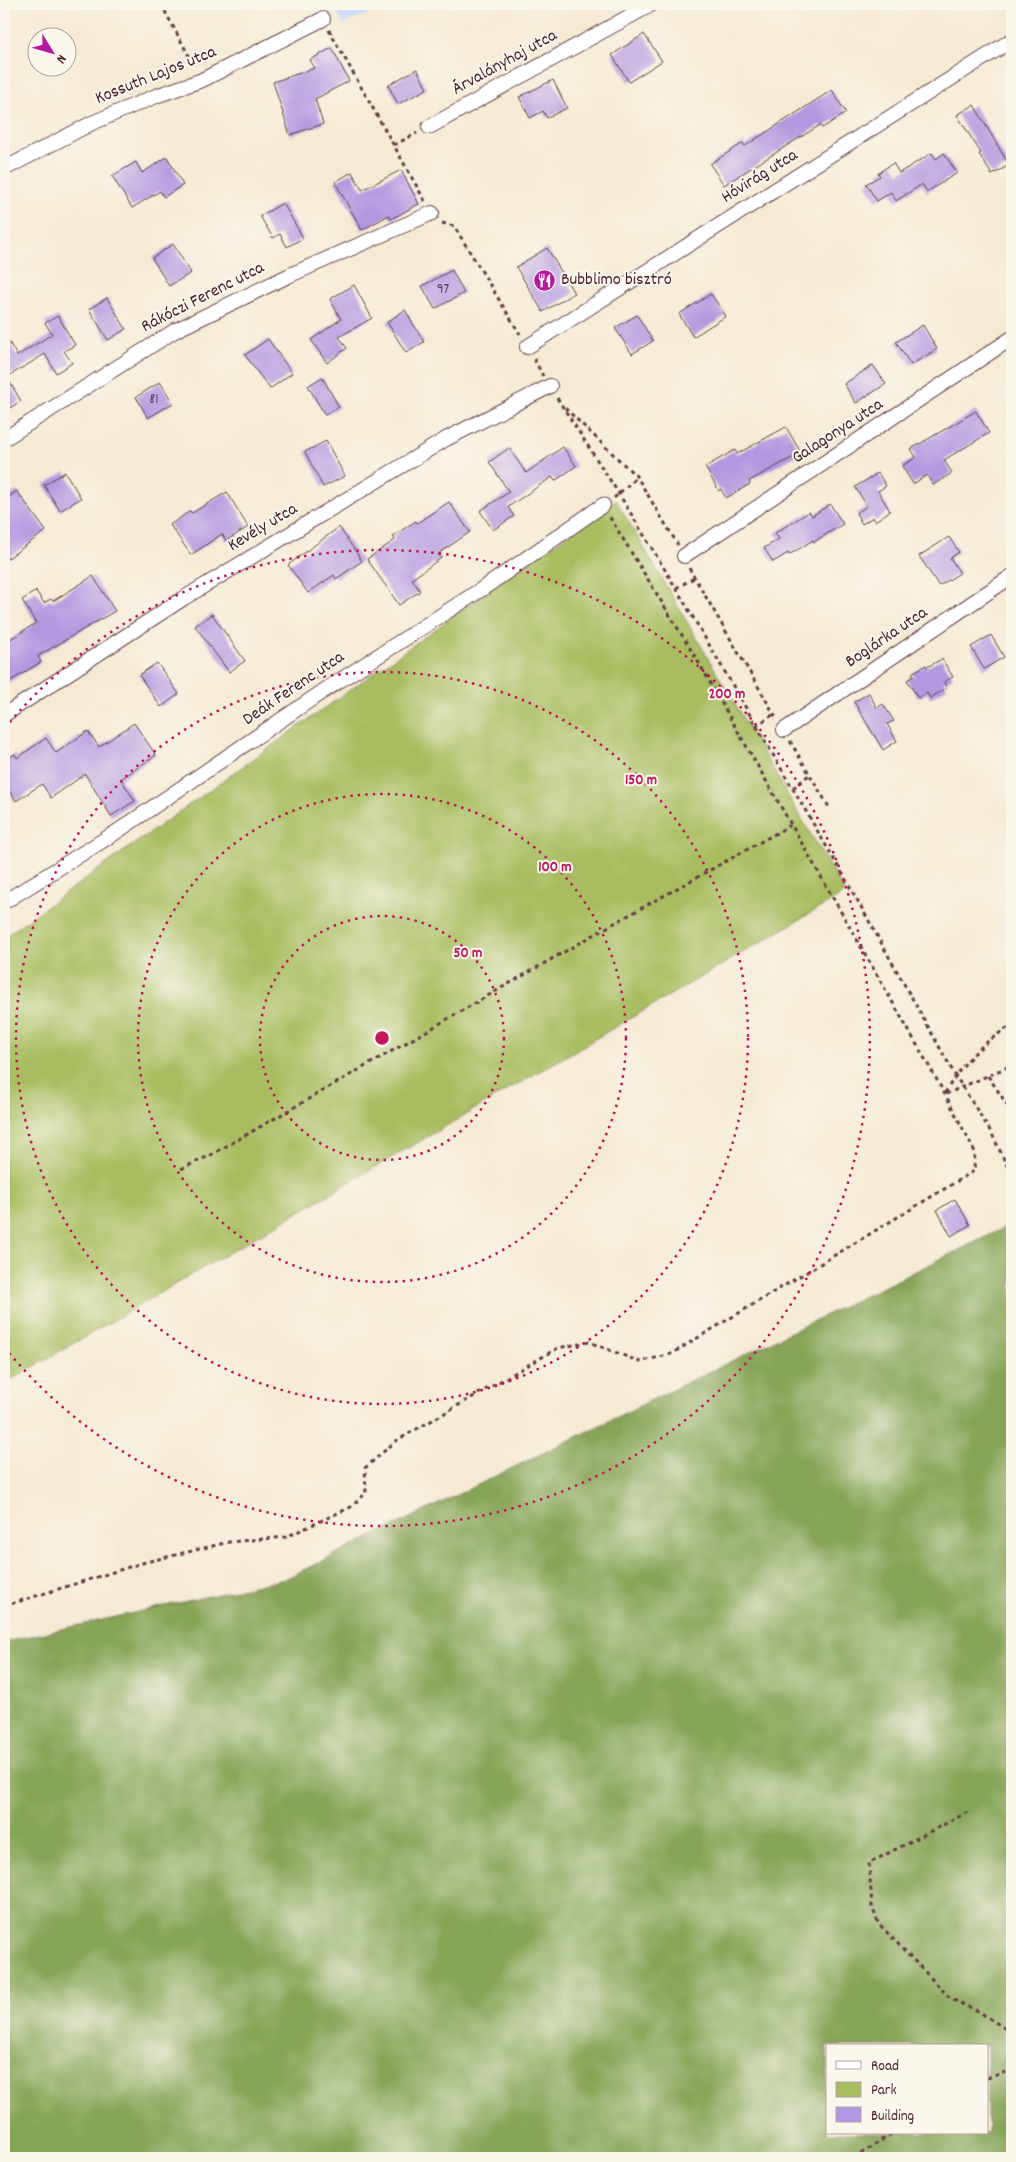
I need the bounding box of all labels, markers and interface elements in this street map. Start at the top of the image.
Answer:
street label: Árvalányhaj utca [448,24,562,102]
north arrow [28,28,78,78]
street label: Kossuth Lajos utca [92,40,221,112]
text: N [51,50,71,67]
street label: Hóvirág utca [717,143,803,210]
street label: Rákóczi Ferenc utca [137,256,269,340]
restaurant icon: Bubblimo bisztró [533,268,557,292]
place label: Bubblimo bisztró [561,268,672,293]
house number: 97 [437,279,450,301]
house number: 81 [149,389,159,411]
street label: Galagonya utca [787,393,889,471]
street label: Kevély utca [223,497,303,559]
street label: Boglárka utca [841,601,934,675]
street label: Deák Ferenc utca [238,645,350,732]
text: 200 m [709,684,745,706]
text: 150 m [625,770,657,792]
text: 100 m [538,857,572,879]
text: 50 m [454,943,482,965]
centre of rings [373,1029,391,1047]
legend [826,2044,988,2134]
text: Road [871,2056,899,2078]
text: Park [871,2080,897,2102]
text: Building [871,2106,914,2128]

